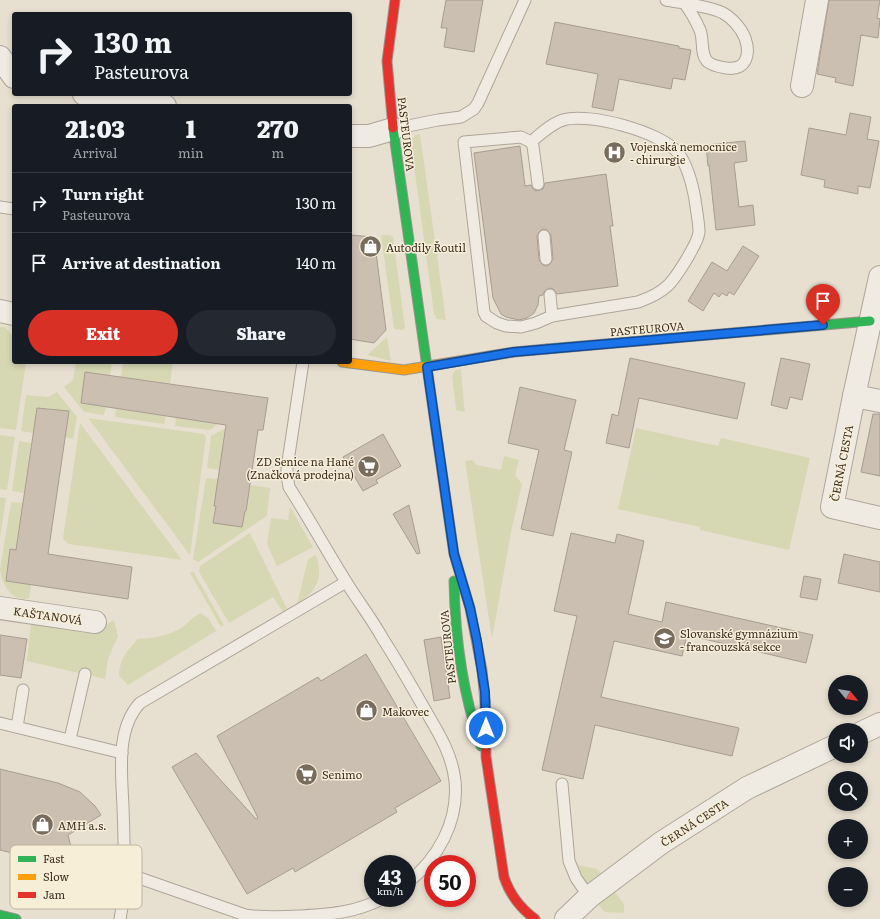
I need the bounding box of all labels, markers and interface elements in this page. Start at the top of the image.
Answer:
text: 130 m [94,20,172,62]
icon: right [28,28,80,80]
text: Pasteurova [94,58,189,85]
street label: PASTEUROVA [395,96,419,172]
text: 21:03 [65,110,125,145]
text: 1 [186,110,196,145]
text: 270 [257,110,299,145]
place label: Vojenská nemocnice - chirurgie [630,138,737,167]
hospital icon: Vojenská nemocnice - chirurgie [601,139,627,165]
text: Arrival [73,143,117,162]
text: min [178,143,204,162]
text: m [271,143,284,162]
text: Turn right [62,182,144,205]
text: 130 m [296,191,336,214]
icon: right [28,192,50,214]
text: Pasteurova [62,205,131,224]
shop icon: Autodíly Řoutil [357,234,383,260]
place label: Autodíly Řoutil [386,239,466,255]
text: Arrive at destination [62,251,221,274]
text: 140 m [296,251,336,274]
icon: arrive [28,252,50,274]
pin [806,284,840,325]
icon: arrive [812,290,834,312]
button: Exit [28,310,178,356]
button: Share [186,310,336,356]
street label: PASTEUROVA [609,317,685,339]
street label: ČERNÁ CESTA [826,423,856,503]
place label: ZD Senice na Hané (Značková prodejna) [246,453,354,482]
supermarket icon: ZD Senice na Hané (Značková prodejna) [356,454,382,480]
street label: KAŠTANOVÁ [12,602,84,628]
street label: PASTEUROVA [435,609,459,685]
place label: Slovanské gymnázium - francouzská sekce [680,625,798,654]
school or university icon: Slovanské gymnázium - francouzská sekce [652,626,678,652]
north arrow [828,675,868,715]
map controls [828,675,868,907]
shop icon: Makovec [354,698,380,724]
place label: Makovec [382,703,430,719]
position arrow [465,707,507,749]
button: sound [828,723,868,763]
supermarket icon: Senimo [294,761,320,787]
place label: Senimo [322,766,362,782]
button: search [828,771,868,811]
street label: ČERNÁ CESTA [657,794,731,850]
shop icon: AMH a.s. [29,812,55,838]
place label: AMH a.s. [58,817,107,833]
button: + [828,819,868,859]
legend [10,845,142,909]
text: Fast [43,850,65,866]
speed limit sign: 50 [424,855,476,907]
text: 43 [378,861,402,891]
button: − [828,867,868,907]
text: Slow [43,868,69,884]
text: km/h [377,883,403,898]
text: Jam [43,886,66,902]

